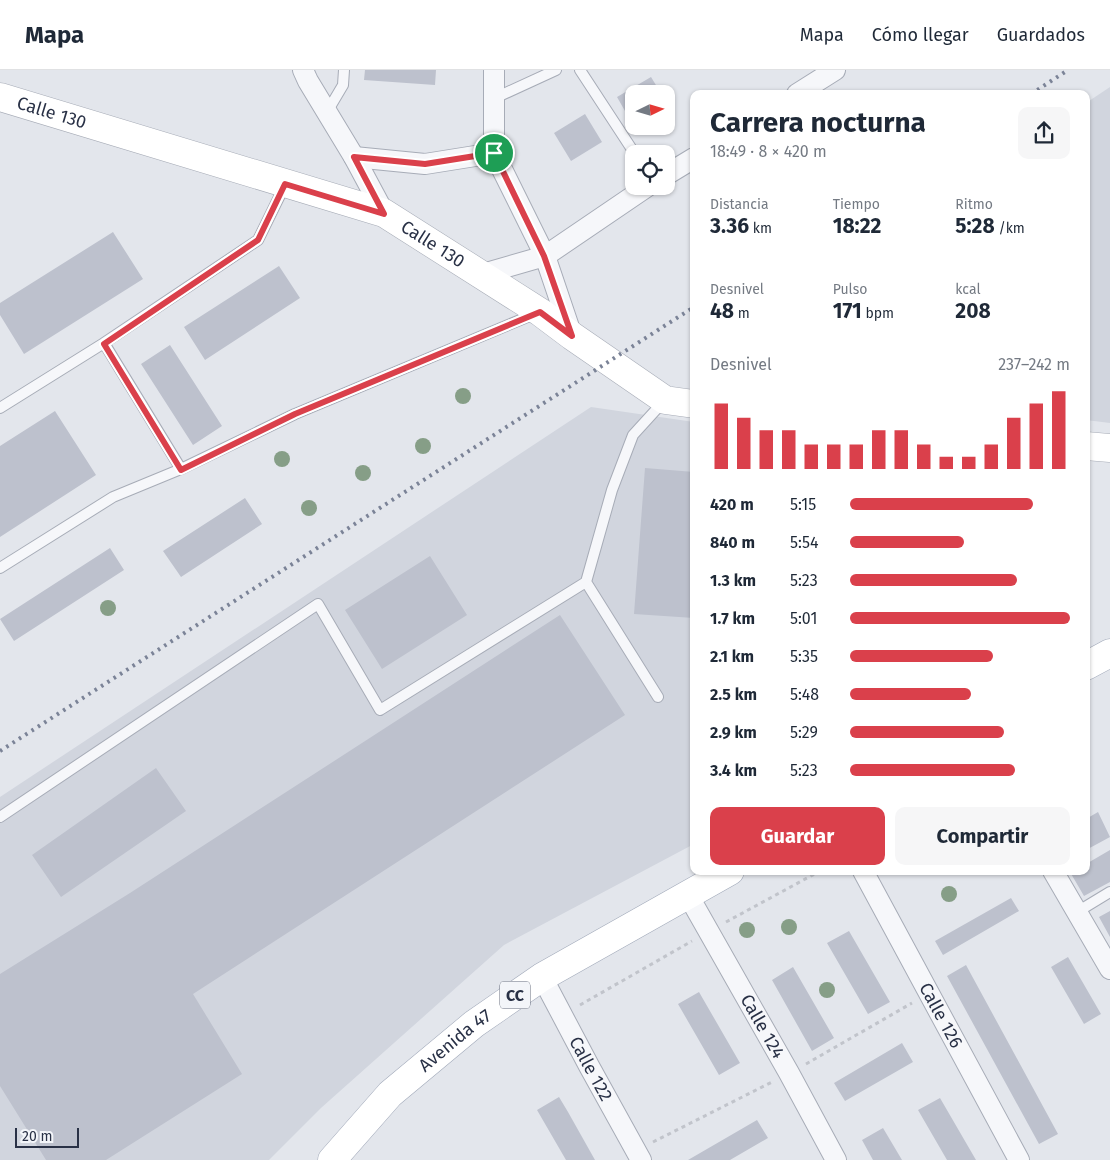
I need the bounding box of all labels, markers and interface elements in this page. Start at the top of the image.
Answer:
text: Mapa [25,21,84,49]
text: Mapa [800,24,844,46]
text: Cómo llegar [872,24,969,46]
text: Guardados [997,24,1085,46]
north arrow [625,85,675,135]
map controls [625,85,675,195]
street label: Calle 130 [14,92,89,133]
text: Carrera nocturna [710,106,926,139]
button: share [1018,107,1070,159]
pin [473,132,515,174]
icon: arrive [480,139,508,167]
text: 18:49 · 8 × 420 m [710,142,827,161]
button: locate [625,145,675,195]
text: Distancia [710,196,769,213]
text: Tiempo [833,196,880,213]
text: Ritmo [955,196,993,213]
text: 3.36 [710,213,749,239]
text: 18:22 [833,213,881,239]
text: 5:28 [955,213,995,239]
street label: Calle 130 [397,216,469,272]
text: km [749,220,772,237]
text: /km [995,220,1025,237]
text: Desnivel [710,281,764,298]
text: Pulso [833,281,867,298]
text: kcal [955,281,981,298]
text: 48 [710,298,734,324]
text: 171 [833,298,862,324]
text: 208 [955,298,991,324]
text: m [734,305,750,322]
text: bpm [862,305,894,322]
text: Desnivel [710,355,772,374]
text: 237–242 m [998,355,1070,374]
text: 420 m [710,495,754,514]
text: 5:15 [790,495,816,514]
text: 840 m [710,533,755,552]
text: 5:54 [790,533,818,552]
text: 1.3 km [710,571,756,590]
text: 5:23 [790,571,818,590]
text: 1.7 km [710,609,755,628]
text: 5:01 [790,609,817,628]
text: 2.1 km [710,647,754,666]
text: 5:35 [790,647,818,666]
text: 2.5 km [710,685,757,704]
text: 5:48 [790,685,819,704]
text: 2.9 km [710,723,757,742]
text: 5:29 [790,723,818,742]
text: 3.4 km [710,761,757,780]
text: 5:23 [790,761,818,780]
button: Guardar [710,807,885,865]
button: Compartir [895,807,1070,865]
street label: Calle 126 [914,979,967,1052]
road number: CC [500,982,530,1008]
street label: Calle 124 [736,990,790,1063]
street label: Avenida 47 [414,1005,495,1076]
street label: Calle 122 [564,1033,617,1105]
scale bar [15,1125,79,1148]
text: 20 m [22,1128,52,1145]

